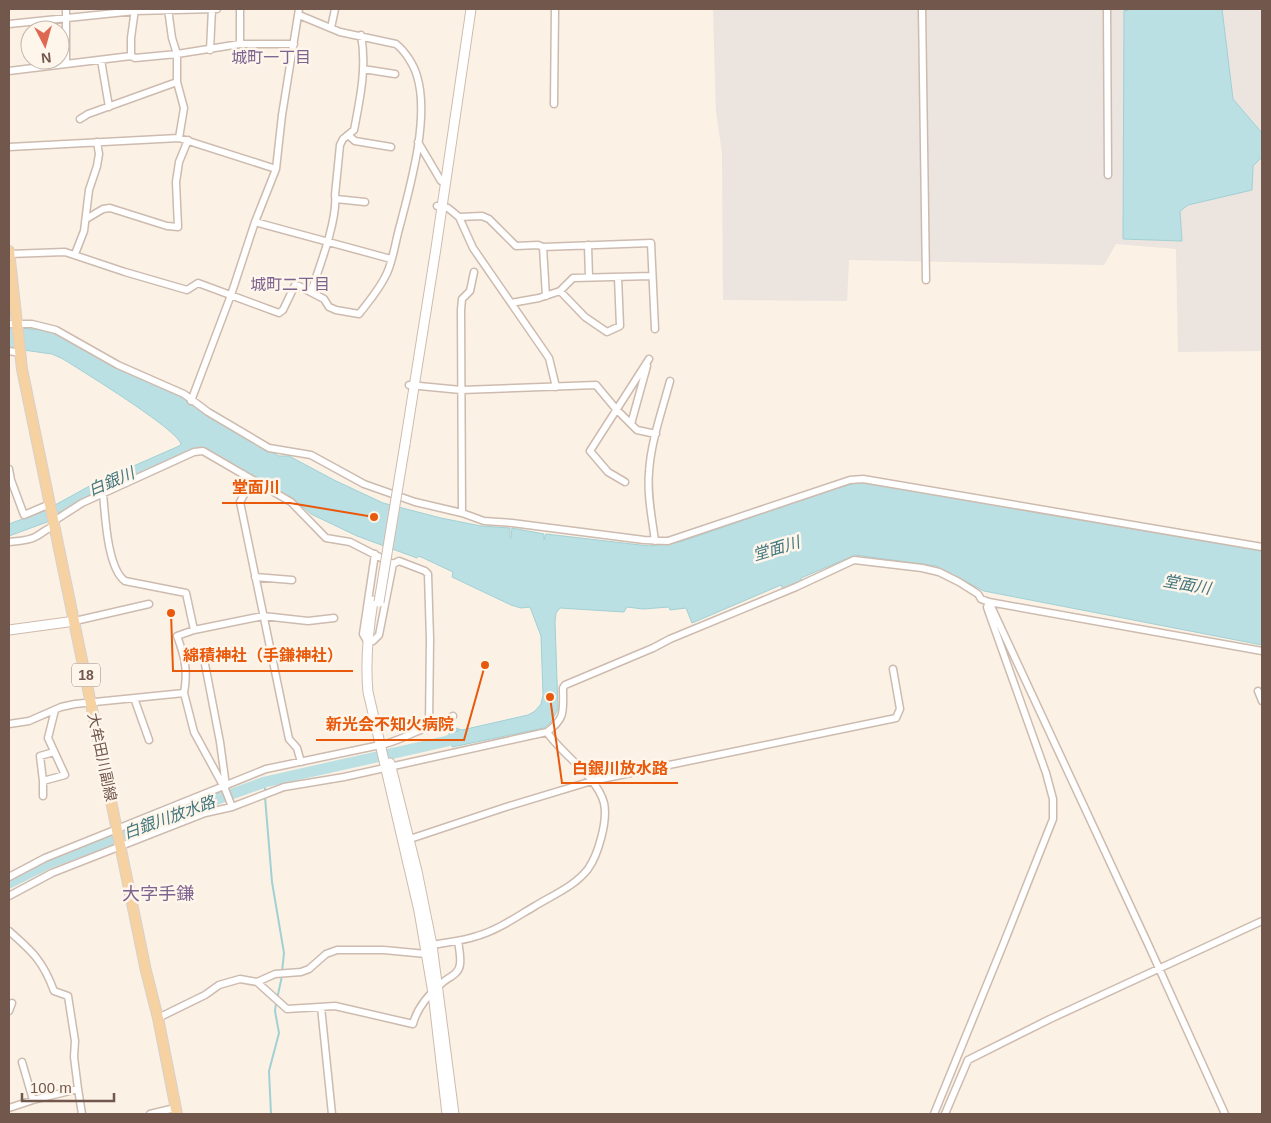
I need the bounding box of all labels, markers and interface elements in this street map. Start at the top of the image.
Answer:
north arrow [20,20,70,70]
text: N [40,49,52,66]
district label: 城町一丁目 [231,49,311,66]
district label: 城町二丁目 [250,276,330,293]
water label: 白銀川 [86,463,138,499]
callout: 堂面川 [222,472,290,503]
text: 堂面川 [232,479,280,496]
water label: 堂面川 [751,533,803,564]
water label: 堂面川 [1162,572,1214,597]
callout: 綿積神社（手鎌神社） [173,640,353,671]
text: 綿積神社（手鎌神社） [183,646,343,664]
road number: 18 [72,664,100,686]
callout: 新光会不知火病院 [316,709,464,740]
street label: 大牟田川副線 [85,711,120,803]
text: 新光会不知火病院 [326,716,454,733]
callout: 白銀川放水路 [562,752,678,783]
text: 白銀川放水路 [572,760,668,777]
water label: 白銀川放水路 [121,792,219,842]
district label: 大字手鎌 [122,884,194,904]
scale bar [22,1070,115,1102]
text: 100 m [30,1079,72,1096]

